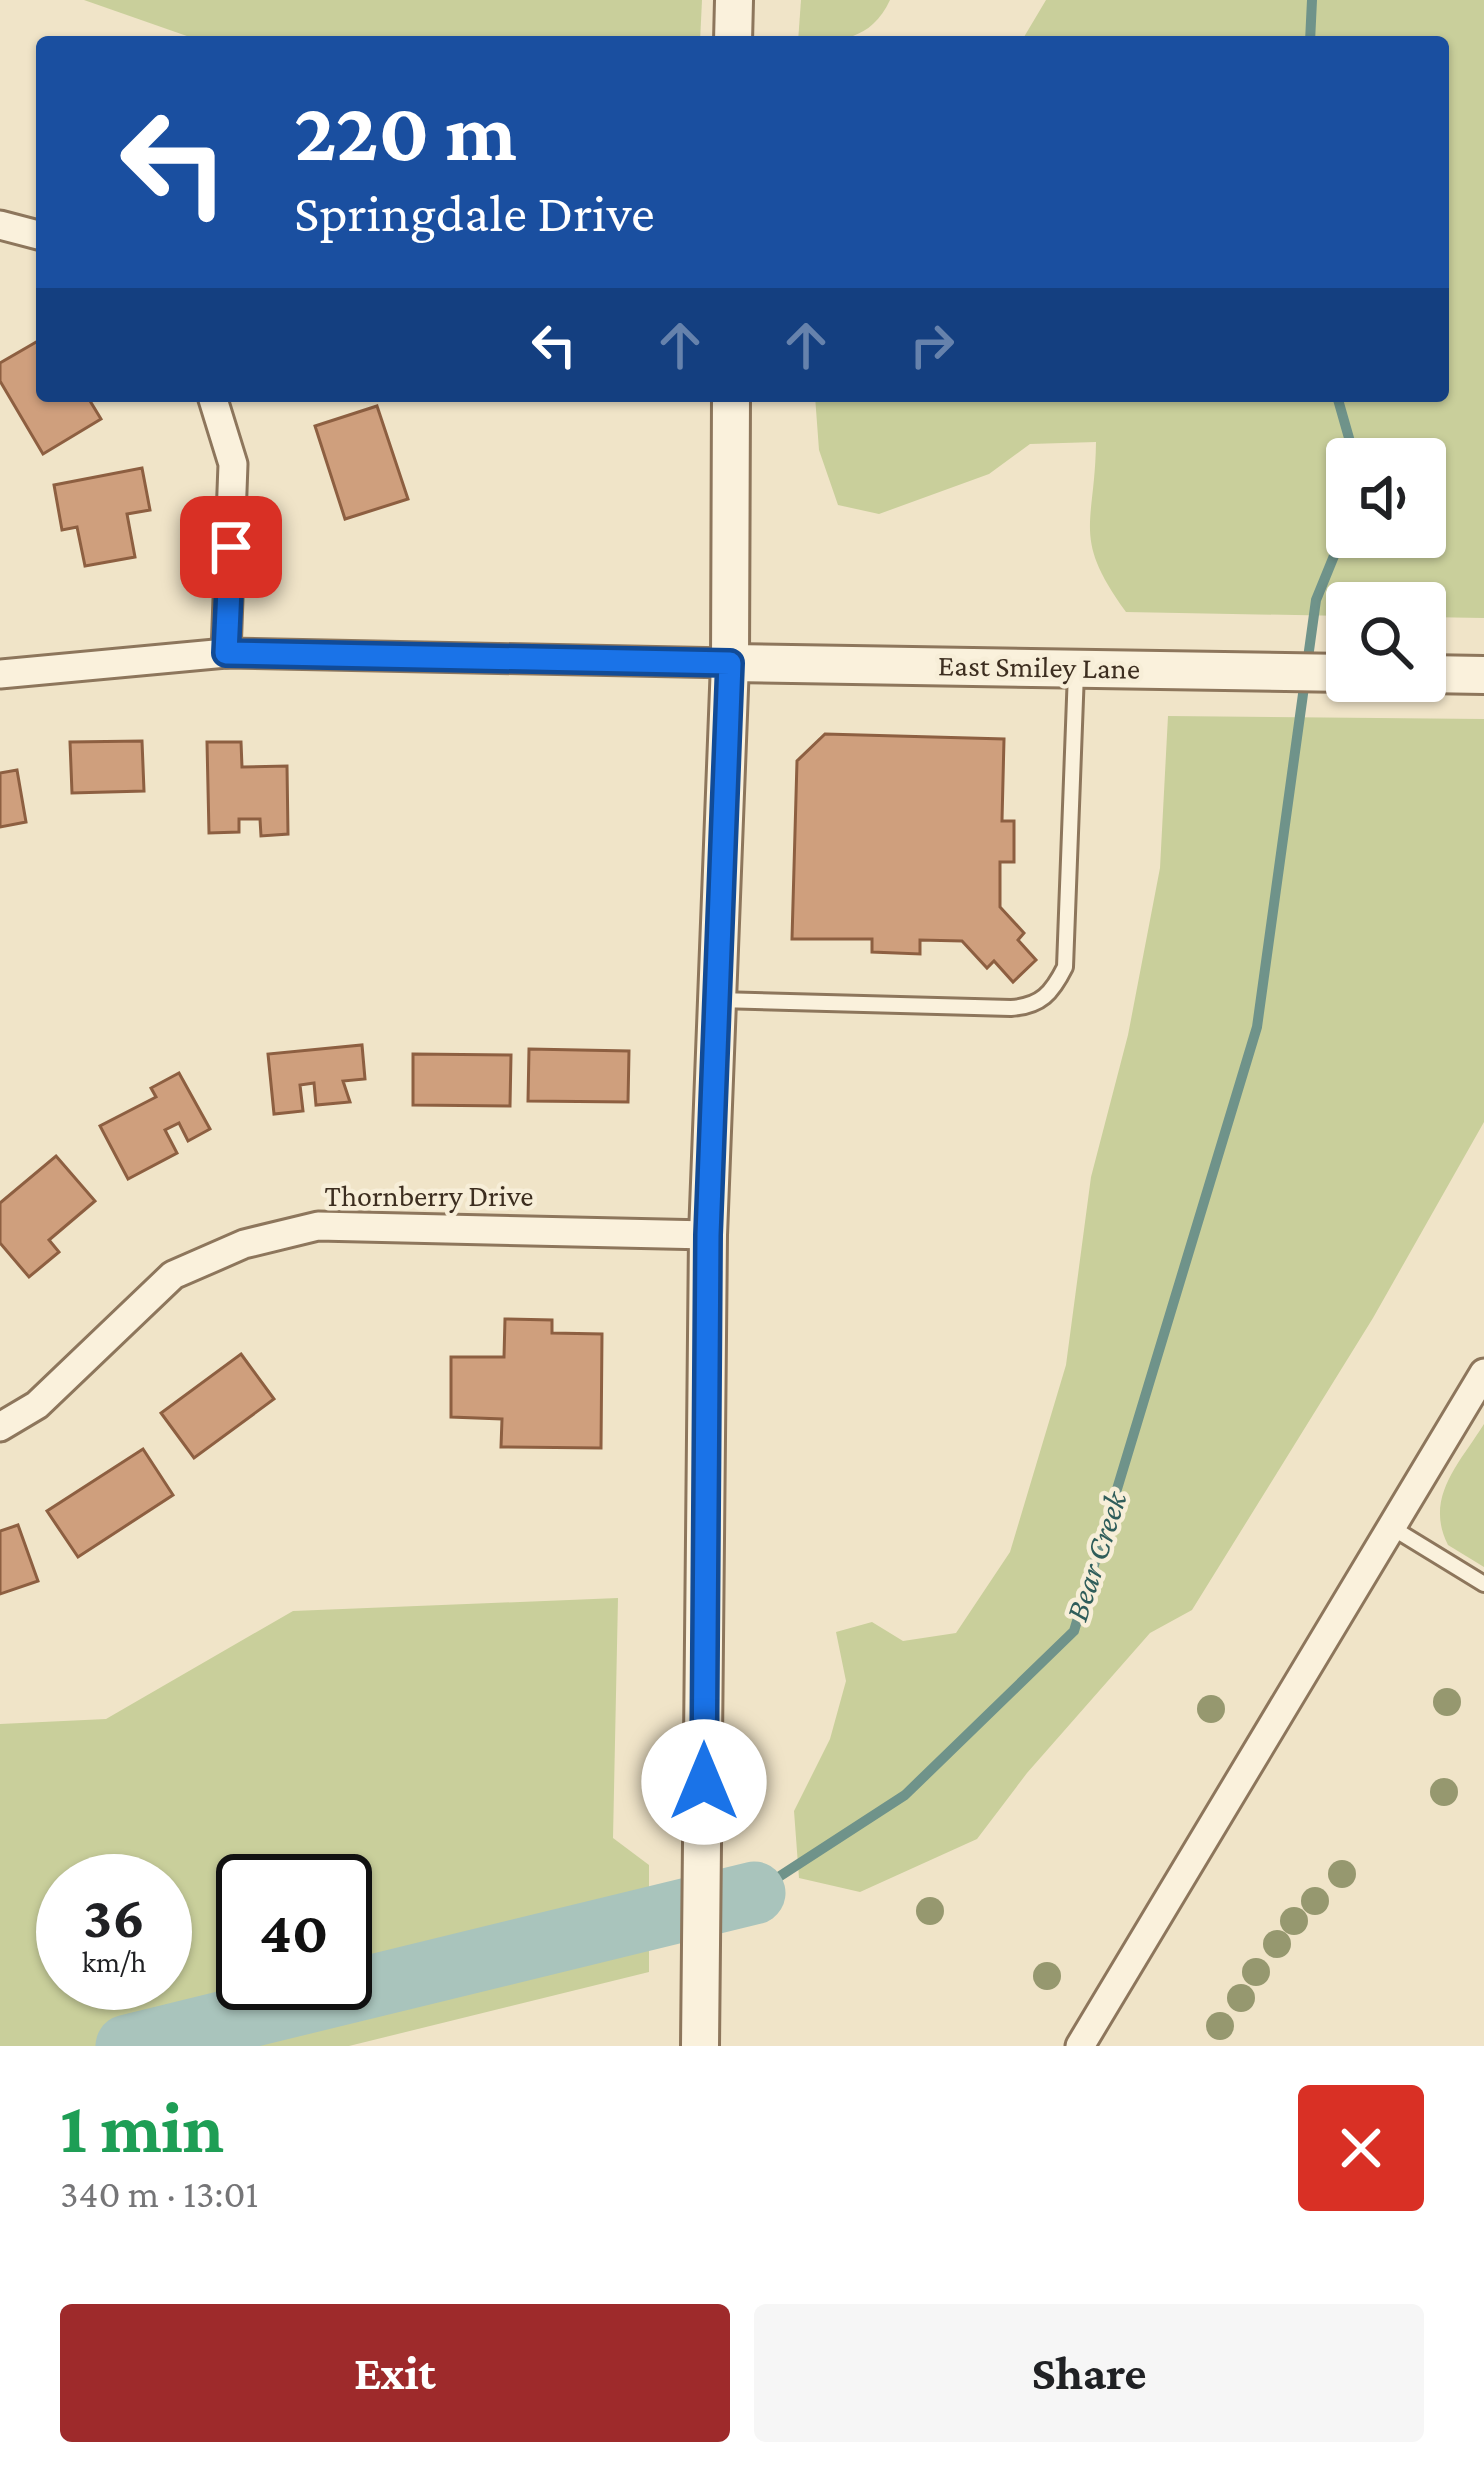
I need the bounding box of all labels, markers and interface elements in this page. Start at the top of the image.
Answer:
icon: left [96,84,252,240]
text: 220 m [294,85,517,178]
text: Springdale Drive [294,183,655,243]
icon: left [521,312,587,378]
icon: ahead [647,312,713,378]
icon: ahead [773,312,839,378]
icon: right [899,312,965,378]
map controls [1326,438,1446,702]
button: sound [1326,438,1446,558]
pin [180,496,282,598]
icon: arrive [198,514,264,580]
button: search [1326,582,1446,702]
street label: East Smiley Lane [938,648,1140,686]
street label: Thornberry Drive [325,1179,533,1213]
water label: Bear Creek [1057,1485,1134,1625]
position arrow [641,1719,767,1845]
speed limit sign: 40 [216,1854,372,2010]
text: 36 [83,1883,145,1950]
text: km/h [82,1945,146,1978]
button: close [1298,2085,1424,2211]
text: 1 min [60,2087,224,2167]
text: 340 m · 13:01 [60,2172,259,2215]
button: Exit [60,2304,730,2442]
button: Share [754,2304,1424,2442]

